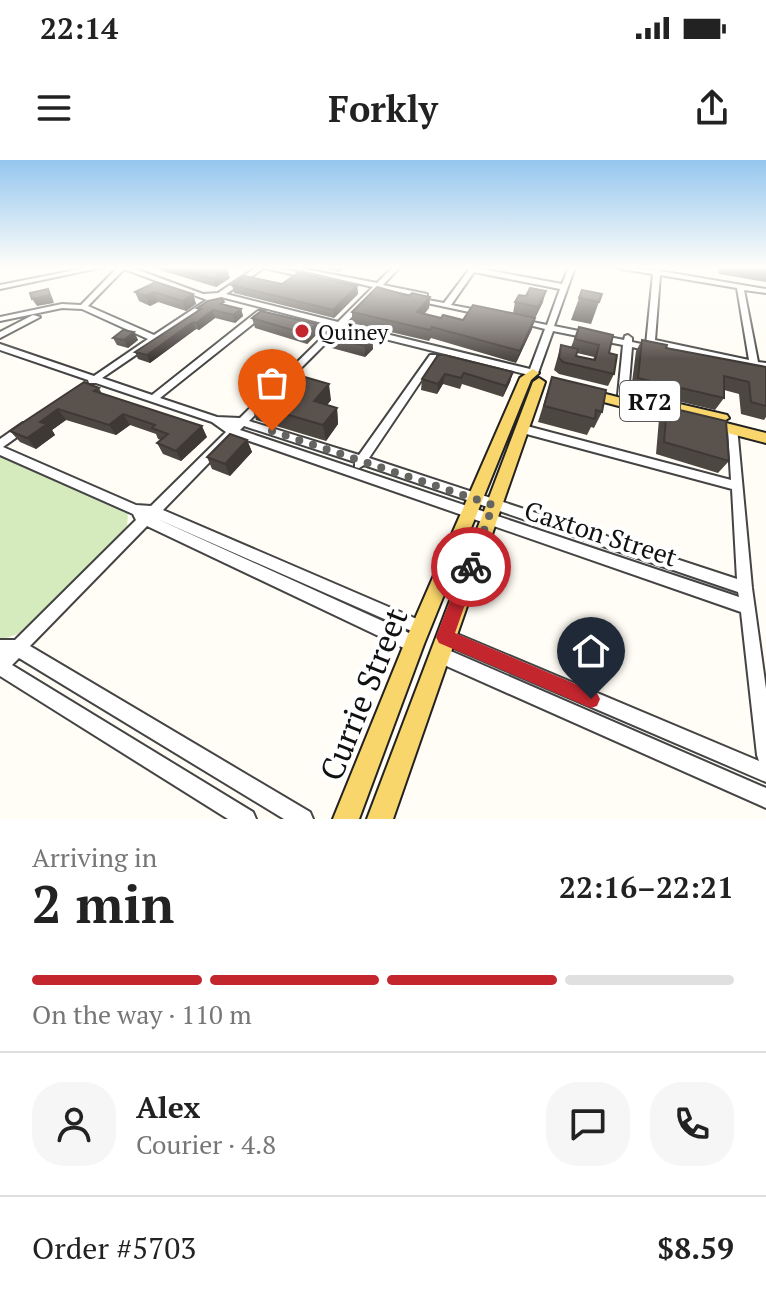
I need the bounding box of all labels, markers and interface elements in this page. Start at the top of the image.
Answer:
text: 22:14 [40,8,118,48]
text: Forkly [328,85,438,132]
icon: menu [32,86,76,130]
icon: share [690,86,734,130]
place label: Quiney [318,317,389,346]
marker: Quiney [293,322,311,340]
pin [238,349,306,431]
icon: bag [250,361,294,405]
road number: R72 [620,381,680,421]
street label: Caxton Street [520,492,682,574]
courier [431,527,511,607]
icon: bike [449,545,493,589]
street label: Currie Street [309,601,417,786]
pin [557,617,625,699]
icon: home [569,629,613,673]
text: Arriving in [32,840,157,874]
text: 22:16–22:21 [559,867,734,907]
text: 2 min [32,869,174,938]
text: On the way · 110 m [32,997,252,1031]
button: person [32,1082,116,1166]
button: chat [546,1082,630,1166]
button: phone [650,1082,734,1166]
text: Alex [136,1087,200,1127]
text: Courier · 4.8 [136,1127,276,1161]
text: Order #5703 [32,1228,196,1268]
text: $8.59 [657,1228,734,1268]

